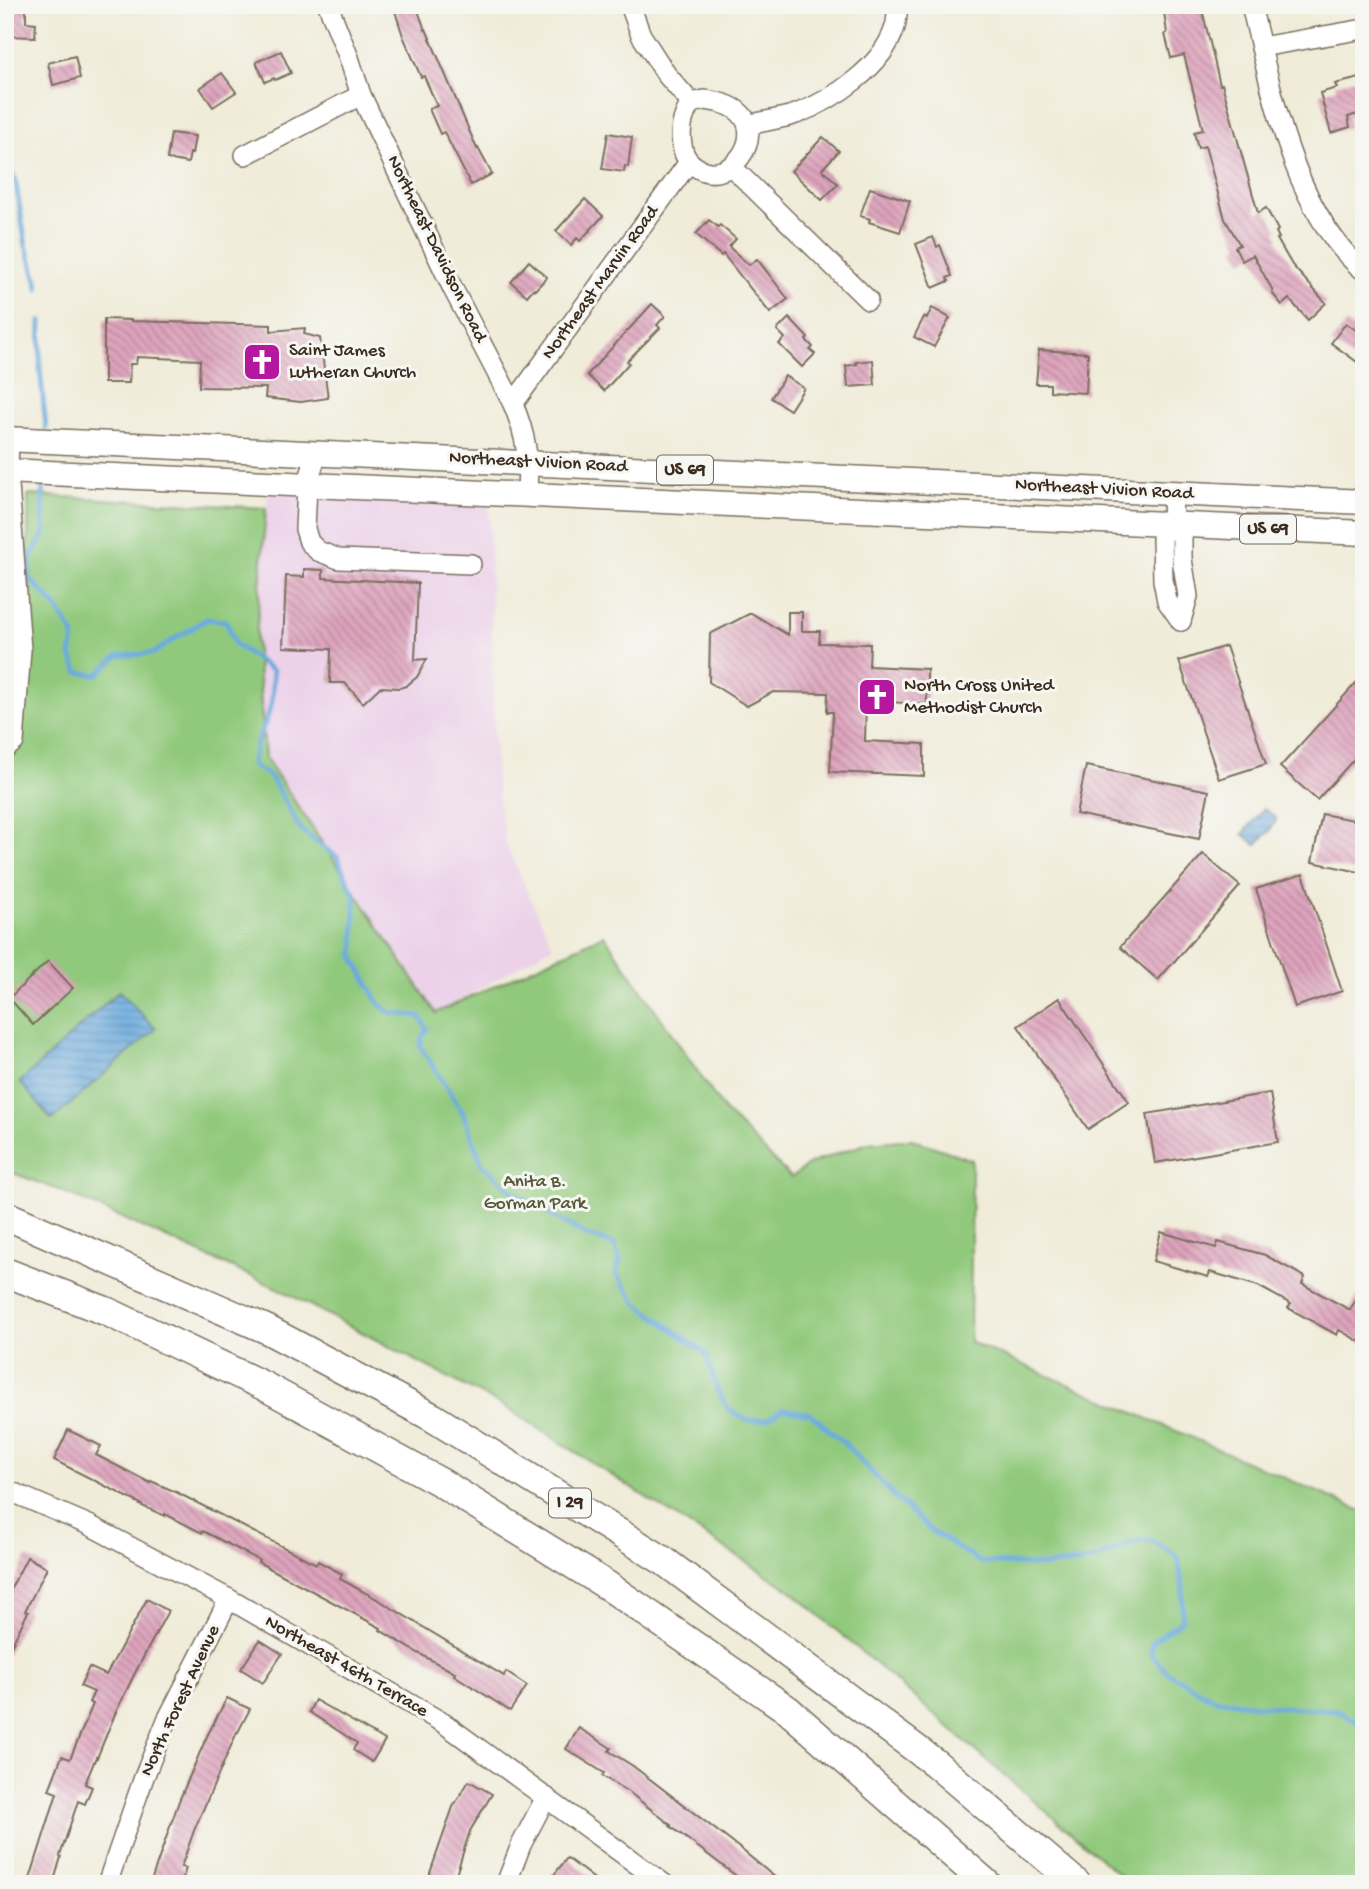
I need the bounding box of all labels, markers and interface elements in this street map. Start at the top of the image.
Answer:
street label: Northeast Davidson Road [381,152,492,348]
street label: Northeast Marvin Road [537,200,666,364]
place label: Saint James Lutheran Church [289,340,416,385]
church icon: Saint James Lutheran Church [241,341,283,383]
street label: Northeast Vivion Road [448,447,630,479]
road number: US 69 [657,456,713,484]
street label: Northeast Vivion Road [1014,474,1196,506]
road number: US 69 [1240,514,1296,544]
place label: North Cross United Methodist Church [904,675,1056,720]
church icon: North Cross United Methodist Church [856,676,898,718]
park label: Anita B. Gorman Park [484,1171,588,1216]
road number: I 29 [549,1488,591,1518]
street label: Northeast 46th Terrace [260,1611,432,1723]
street label: North Forest Avenue [136,1622,226,1780]

